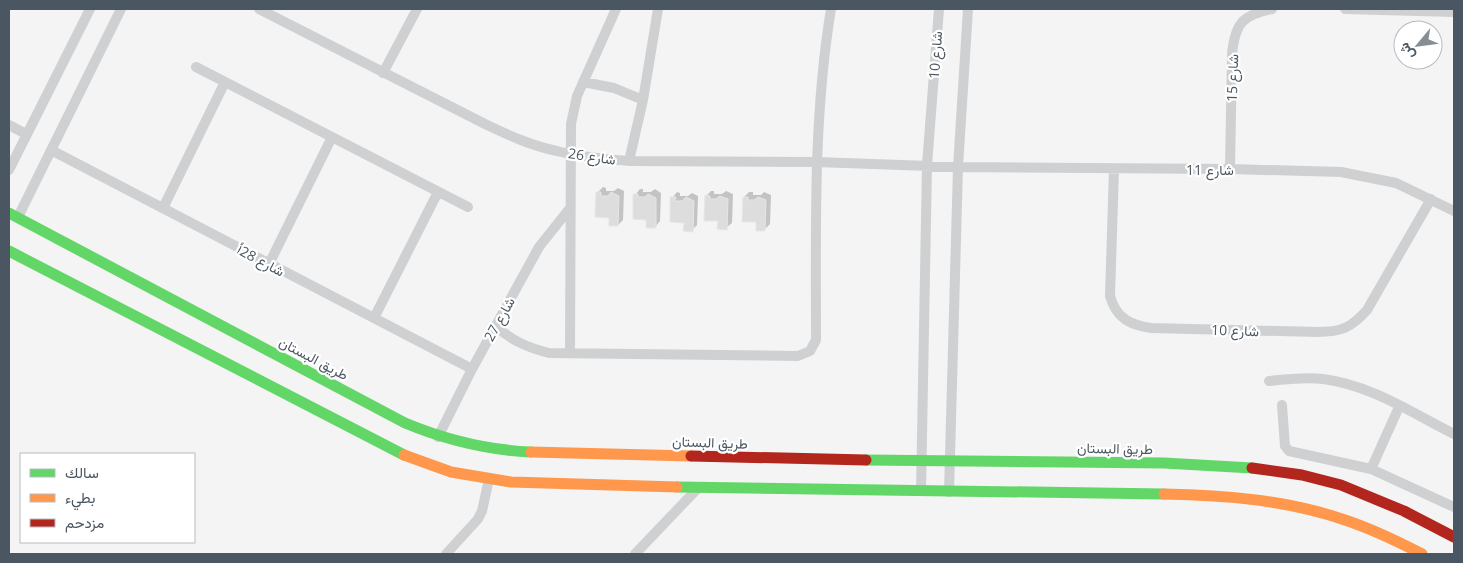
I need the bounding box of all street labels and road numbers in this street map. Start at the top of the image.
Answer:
street label: شارع 10 [924,30,948,80]
street label: شارع 15 [1222,54,1244,102]
street label: شارع 26 [567,143,617,171]
street label: شارع 11 [1186,160,1234,181]
street label: شارع 28أ [233,240,288,282]
street label: شارع 27 [479,293,521,345]
street label: شارع 10 [1211,320,1259,342]
street label: طريق البستان [276,332,352,384]
street label: طريق البستان [672,431,748,453]
street label: طريق البستان [1077,438,1153,458]

